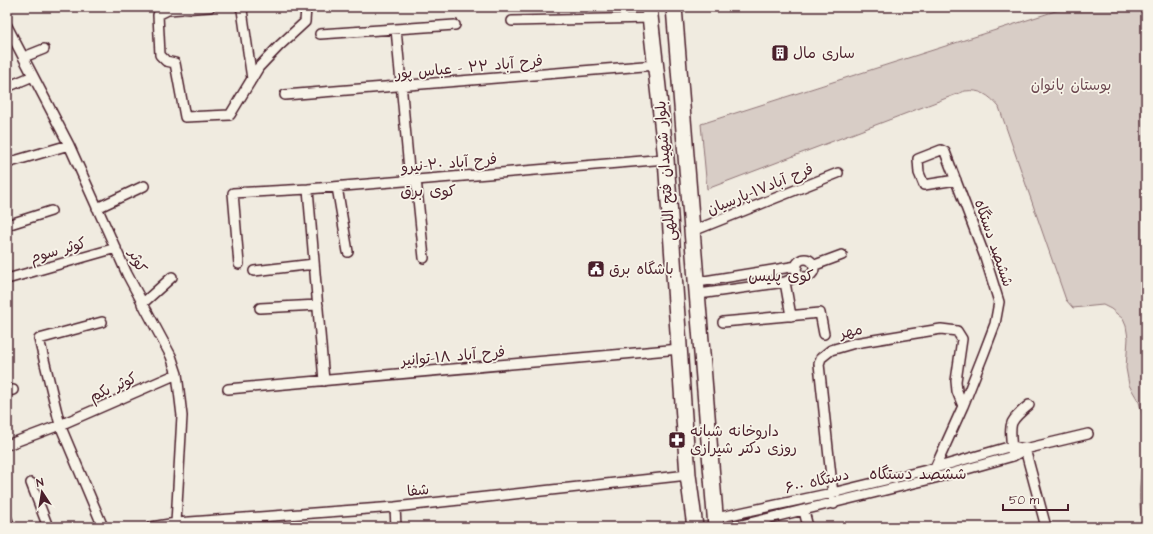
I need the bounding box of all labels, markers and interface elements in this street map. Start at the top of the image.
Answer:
building icon: ساری مال [770,43,790,63]
place label: ساری مال [793,43,855,64]
street label: فرح آباد ۲۲ - عباس پور [393,51,544,84]
park label: بوستان بانوان [1031,75,1111,96]
street label: بلوار شهیدان فتح اللهی [650,100,681,242]
street label: فرح آباد ۲۰-نیرو [399,149,498,178]
street label: فرح آباد۱۷-پارسیان [704,159,817,220]
district label: کوی برق [400,180,456,202]
street label: ششصد دستگاه [969,197,1018,290]
street label: کوثر سوم [28,232,89,269]
street label: کوثر [122,245,152,276]
public building icon: باشگاه برق [586,259,606,279]
place label: باشگاه برق [609,259,674,280]
district label: کوی پلیس [748,265,814,287]
street label: مهر [836,319,865,345]
street label: فرح آباد ۱۸-توانیر [398,341,506,372]
street label: کوثر یکم [86,368,141,408]
place label: داروخانه شبانه روزی دکتر شیرازی [690,421,797,459]
pharmacy icon: داروخانه شبانه روزی دکتر شیرازی [667,430,687,450]
district label: ششصد دستگاه [869,463,967,485]
street label: ۶۰۰ دستگاه [783,464,851,499]
north arrow [22,472,62,512]
text: N [35,475,45,491]
street label: شفا [406,479,430,502]
scale bar [1003,486,1068,512]
text: 50 m [1009,492,1040,509]

